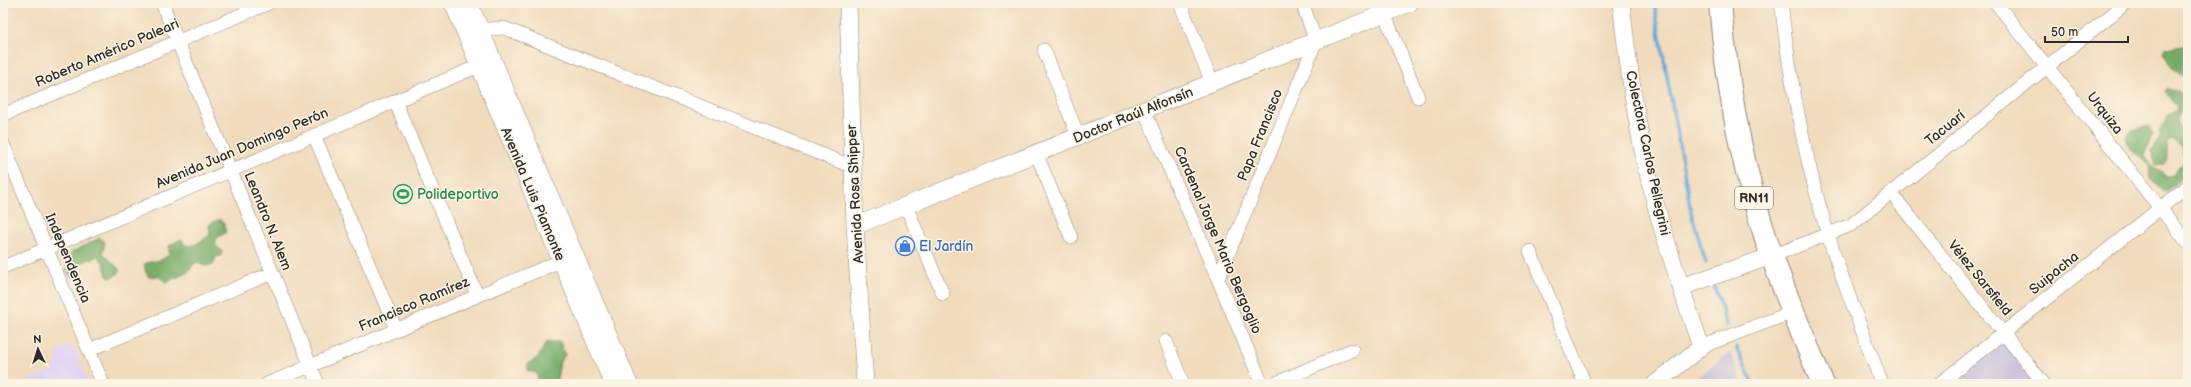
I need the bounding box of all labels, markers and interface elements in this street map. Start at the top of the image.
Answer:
street label: Roberto Américo Paleari [32,15,182,91]
scale bar [2045,18,2128,44]
text: 50 m [2051,25,2078,40]
street label: Colectora Carlos Pellegrini [1622,69,1674,237]
street label: Doctor Raúl Alfonsín [1070,83,1196,147]
street label: Papa Francisco [1234,86,1286,184]
street label: Urquiza [2083,89,2127,137]
street label: Avenida Juan Domingo Perón [153,104,331,192]
street label: Tacuarí [1922,106,1969,149]
street label: Avenida Rosa Shipper [843,123,867,264]
street label: Avenida Luis Piamonte [497,125,569,263]
street label: Cardenal Jorge Mario Bergoglio [1171,144,1265,336]
street label: Leandro N. Alem [240,169,296,273]
sports icon: Polideportivo [392,183,414,205]
place label: Polideportivo [417,186,499,203]
road number: RN11 [1735,187,1773,209]
street label: Independencia [41,211,95,305]
shop icon: El Jardín [894,235,916,257]
street label: Vélez Sarsfield [1944,237,2016,319]
place label: El Jardín [919,238,973,255]
street label: Suipacha [2026,248,2082,298]
street label: Francisco Ramírez [356,273,472,335]
north arrow [18,329,58,369]
text: N [33,333,42,346]

